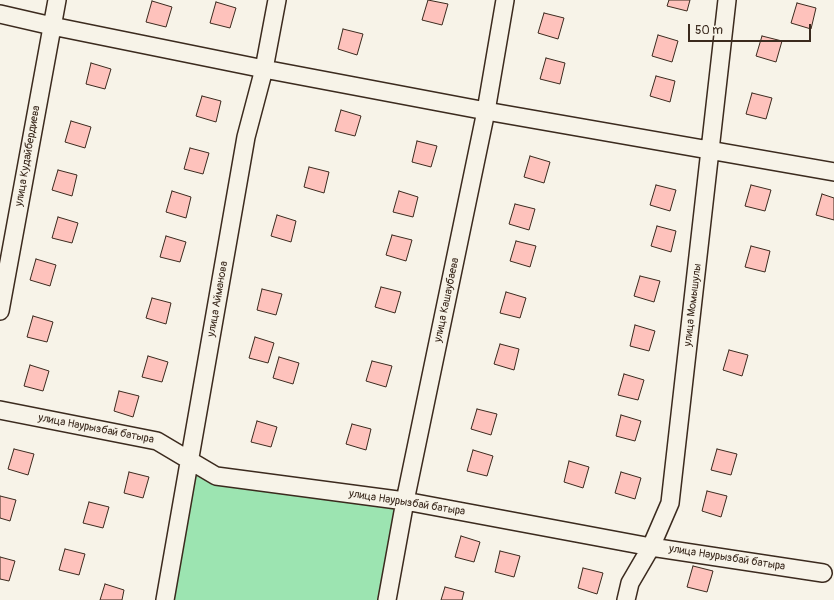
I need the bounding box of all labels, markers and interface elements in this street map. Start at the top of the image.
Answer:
scale bar [690,16,813,42]
text: 50 m [695,23,723,38]
street label: улица Кудайбердиева [13,105,43,207]
street label: улица Кашаубаева [432,256,462,344]
street label: улица Айманова [205,260,231,338]
street label: улица Момышулы [681,263,705,347]
street label: улица Наурызбай батыра [37,411,155,447]
street label: улица Наурызбай батыра [348,487,466,519]
street label: улица Наурызбай батыра [668,542,786,574]

